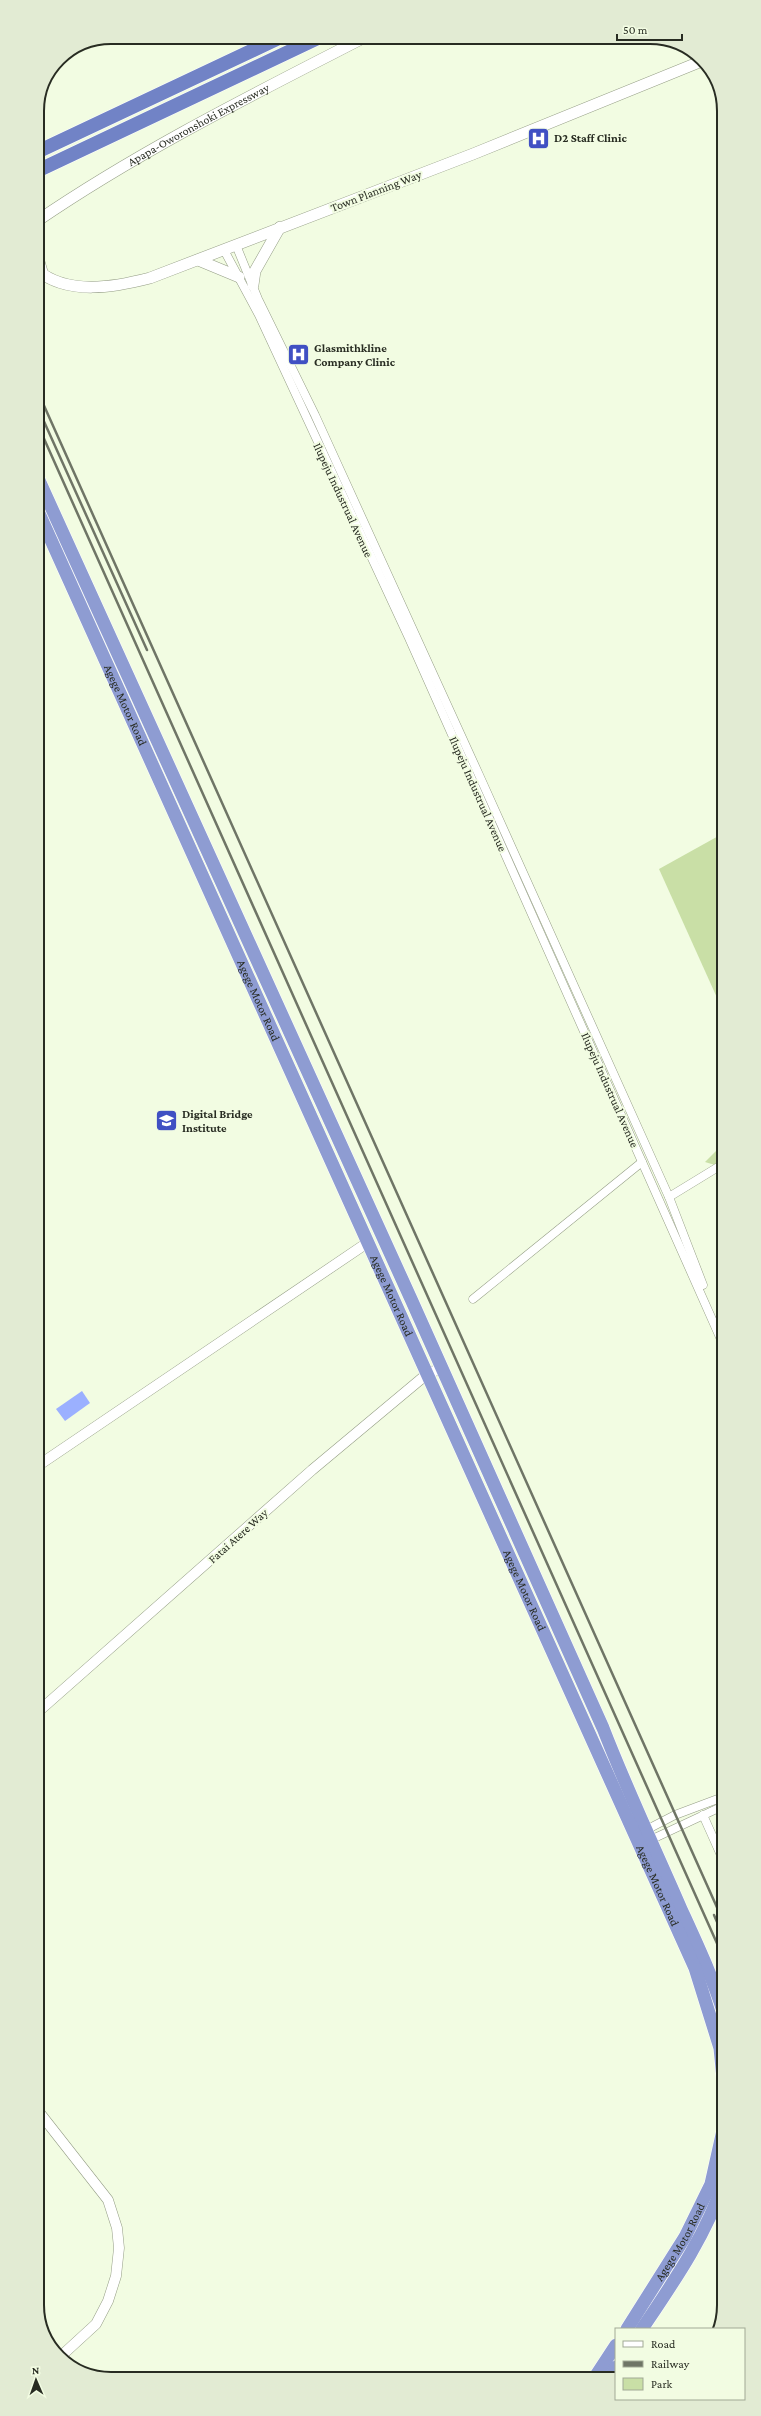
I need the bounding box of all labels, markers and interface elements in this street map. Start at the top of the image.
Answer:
scale bar [617,16,682,42]
text: 50 m [623,23,648,37]
street label: Apapa-Oworonshoki Expressway [125,80,272,169]
hospital icon: D2 Staff Clinic [525,125,551,151]
place label: D2 Staff Clinic [554,131,627,145]
street label: Town Planning Way [329,167,424,215]
place label: Glasmithkline Company Clinic [314,341,396,369]
hospital icon: Glasmithkline Company Clinic [285,342,311,368]
street label: Ilupeju Industrual Avenue [310,441,376,559]
street label: Agege Motor Road [101,662,150,748]
street label: Ilupeju Industrual Avenue [446,734,510,854]
street label: Agege Motor Road [234,957,283,1044]
street label: Ilupeju Industrual Avenue [578,1030,642,1150]
place label: Digital Bridge Institute [182,1107,253,1135]
school or university icon: Digital Bridge Institute [153,1108,179,1134]
street label: Agege Motor Road [367,1253,416,1339]
street label: Fatai Atere Way [205,1505,271,1566]
street label: Agege Motor Road [500,1547,549,1634]
street label: Agege Motor Road [633,1843,682,1929]
street label: Agege Motor Road [652,2200,708,2284]
legend [615,2328,745,2400]
text: Road [651,2337,676,2351]
text: Railway [651,2357,690,2371]
north arrow [16,2360,56,2400]
text: N [32,2364,40,2376]
text: Park [651,2377,673,2391]

